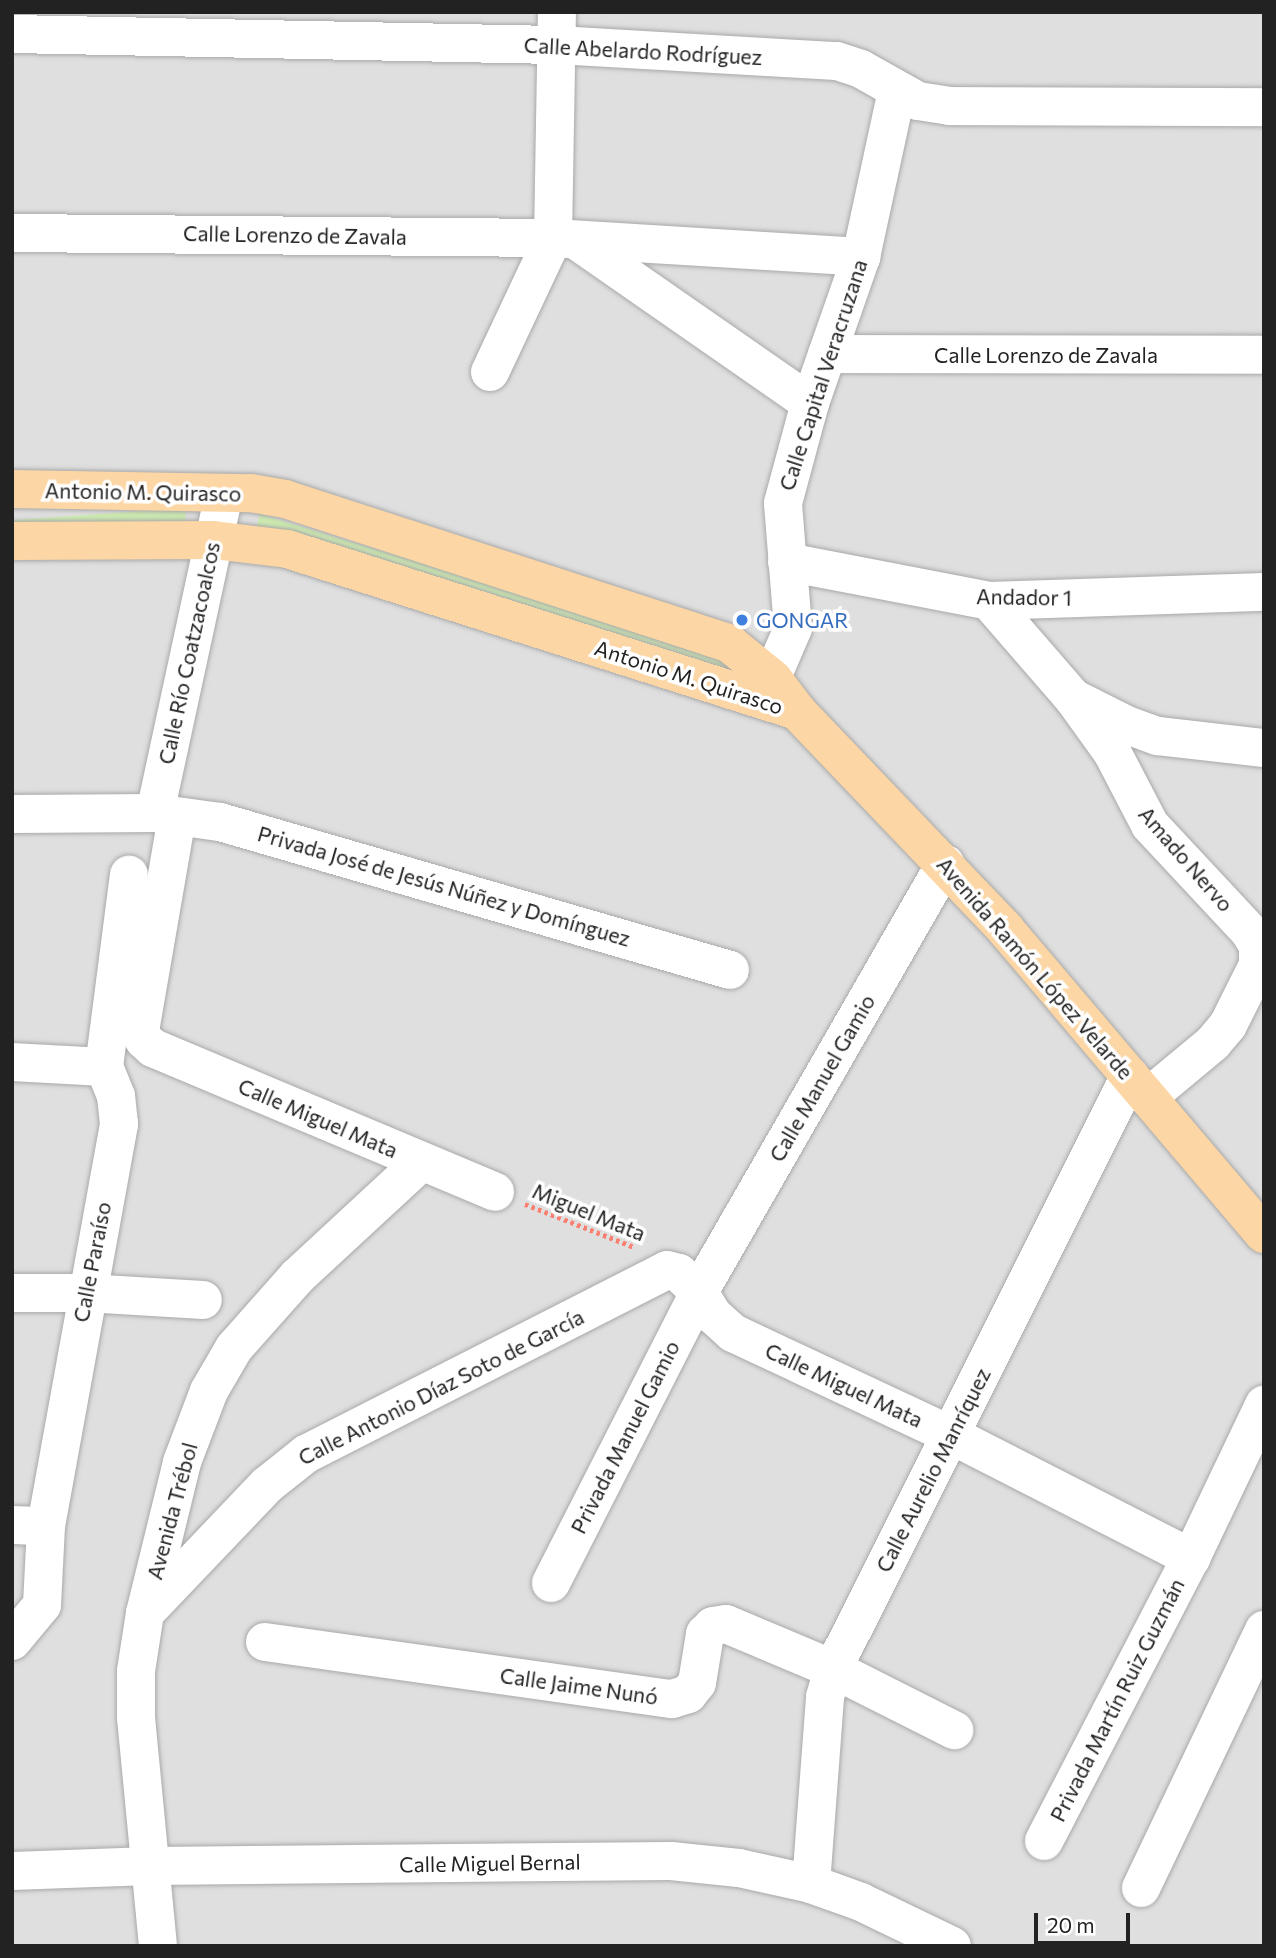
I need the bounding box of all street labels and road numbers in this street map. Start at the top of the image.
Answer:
street label: Calle Abelardo Rodríguez [523,32,763,70]
street label: Calle Lorenzo de Zavala [183,220,407,250]
street label: Calle Capital Veracruzana [774,256,872,494]
street label: Calle Lorenzo de Zavala [934,342,1158,368]
street label: Antonio M. Quirasco [45,478,241,506]
street label: Calle Río Coatzacoalcos [153,540,225,766]
street label: Andador 1 [976,584,1072,610]
street label: Antonio M. Quirasco [592,635,786,719]
street label: Amado Nervo [1134,801,1238,917]
street label: Privada José de Jesús Núñez y Domínguez [255,821,633,951]
street label: Avenida Ramón López Velarde [932,852,1138,1084]
street label: Calle Manuel Gamio [764,990,880,1166]
street label: Calle Miguel Mata [235,1073,401,1163]
street label: Miguel Mata [529,1178,649,1246]
street label: Calle Paraíso [68,1200,116,1324]
street label: Calle Antonio Díaz Soto de García [294,1304,588,1470]
street label: Privada Manuel Gamio [565,1336,685,1538]
street label: Calle Miguel Mata [761,1338,927,1432]
street label: Calle Aurelio Manríquez [871,1364,995,1576]
street label: Avenida Trébol [142,1440,202,1582]
street label: Privada Martín Ruiz Guzmán [1045,1574,1189,1826]
street label: Calle Jaime Nunó [498,1662,660,1710]
street label: Calle Miguel Bernal [399,1849,581,1877]

